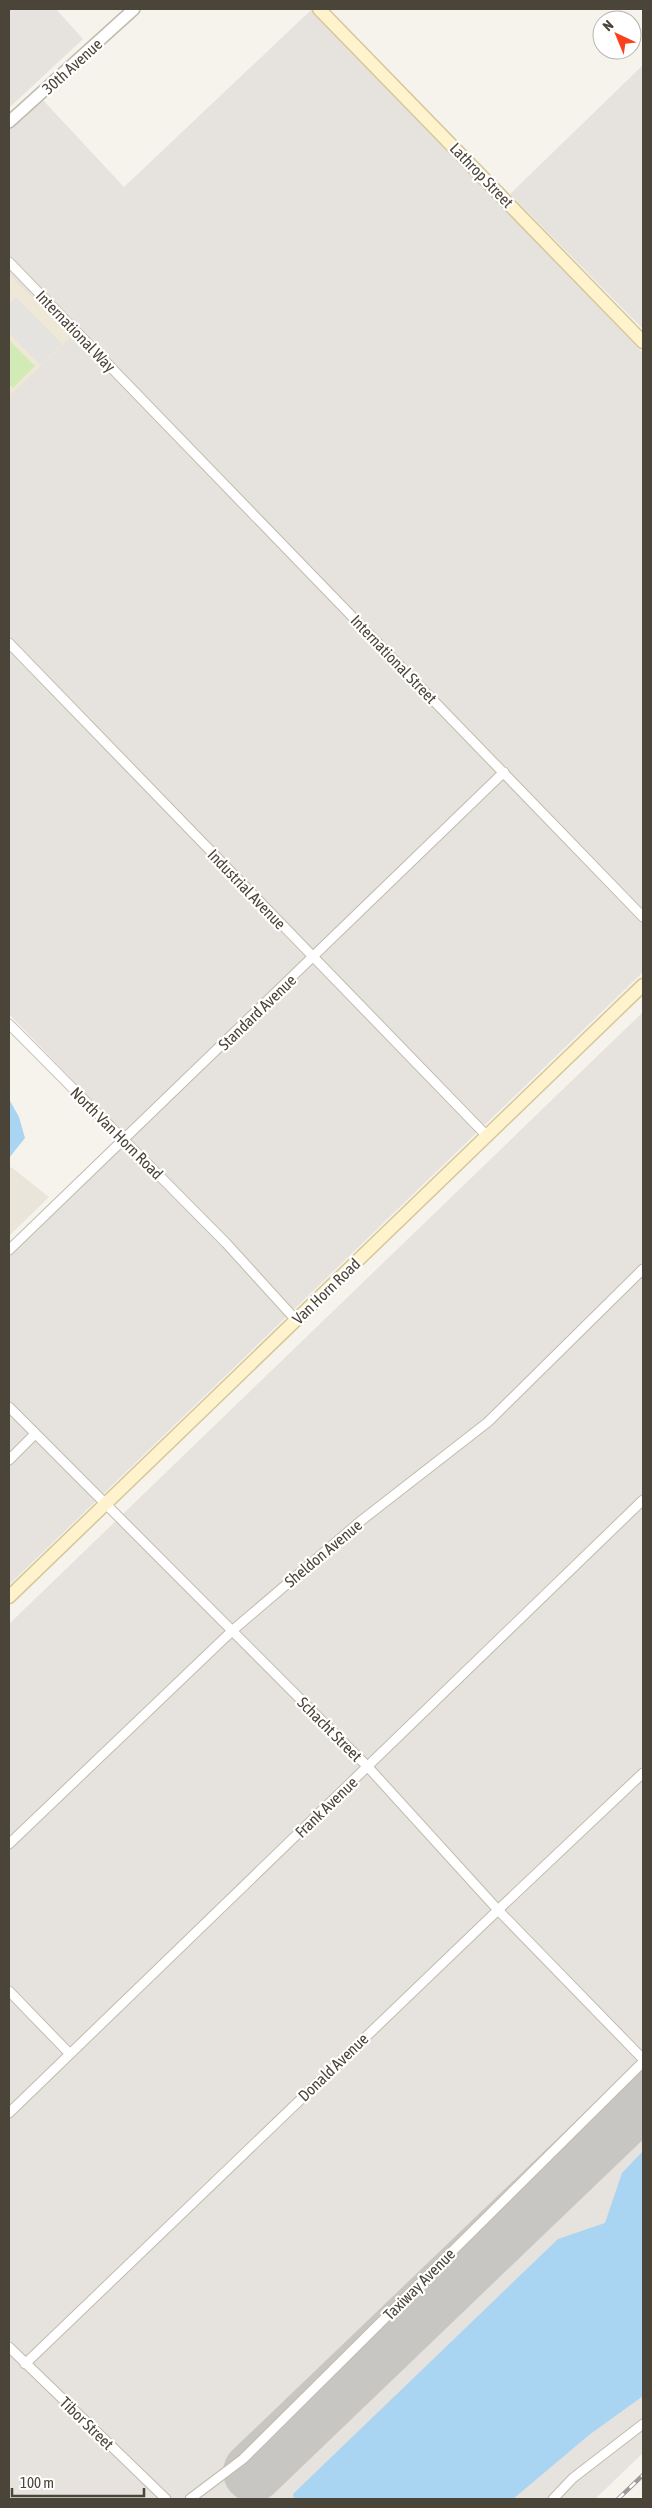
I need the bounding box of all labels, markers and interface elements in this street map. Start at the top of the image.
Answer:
north arrow [592,10,642,60]
text: N [599,17,616,34]
street label: 30th Avenue [39,35,105,97]
street label: Lathrop Street [446,139,518,212]
street label: International Way [32,287,120,376]
street label: International Street [347,611,441,707]
street label: Industrial Avenue [204,845,290,933]
street label: Standard Avenue [215,971,299,1053]
street label: North Van Horn Road [67,1083,167,1183]
street label: Van Horn Road [289,1254,363,1328]
street label: Sheldon Avenue [281,1516,365,1590]
street label: Schacht Street [294,1693,366,1765]
street label: Frank Avenue [291,1773,361,1841]
street label: Donald Avenue [294,2029,372,2105]
street label: Taxiway Avenue [380,2245,459,2324]
street label: Tibor Street [56,2393,118,2453]
scale bar [12,2466,145,2498]
text: 100 m [20,2474,54,2491]

